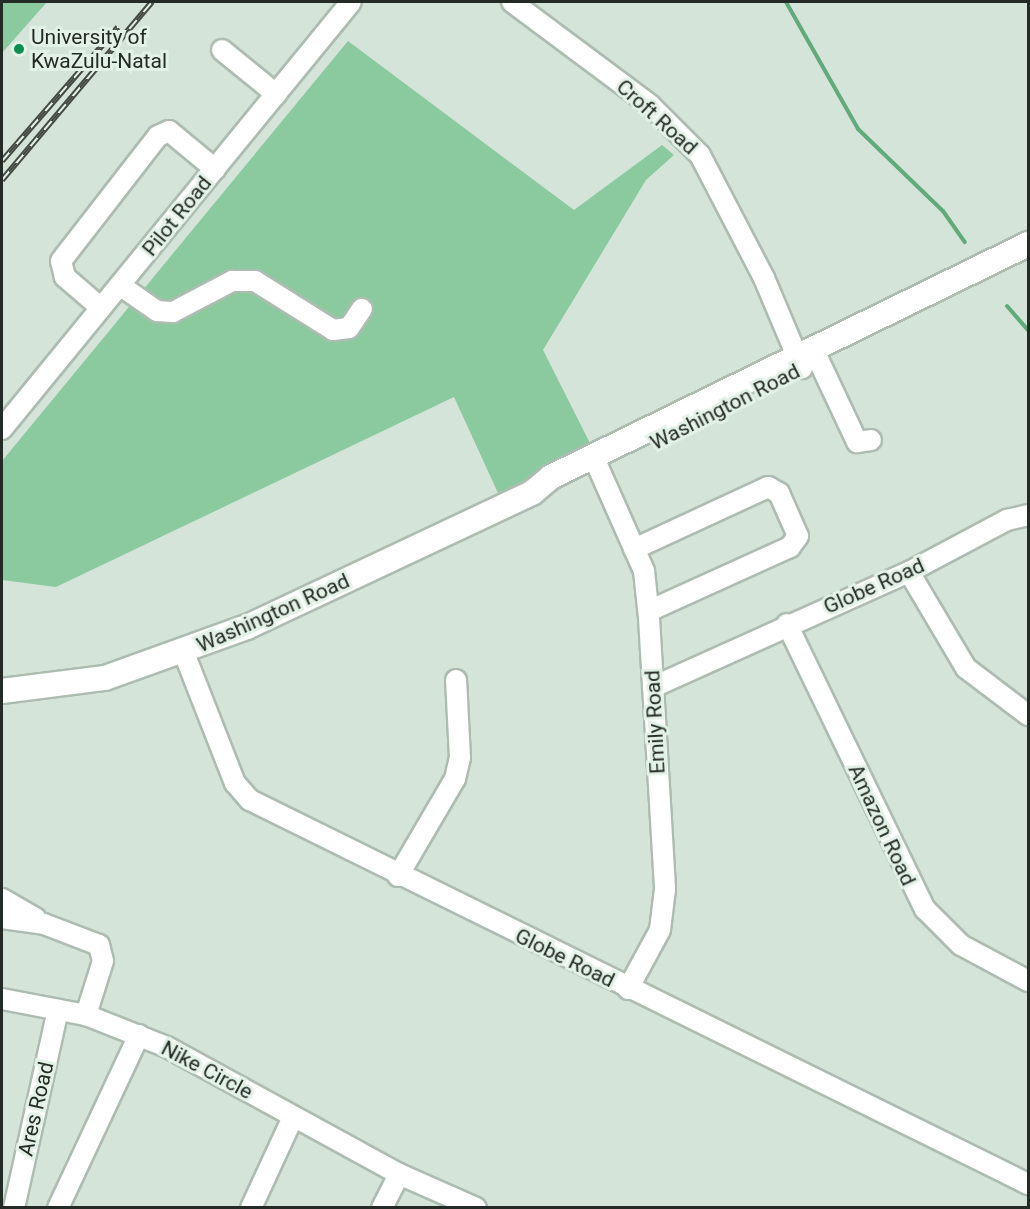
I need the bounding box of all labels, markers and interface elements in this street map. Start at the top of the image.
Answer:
place label: University of KwaZulu-Natal [31,24,167,74]
marker: University of KwaZulu-Natal [12,42,26,56]
street label: Croft Road [611,74,703,160]
street label: Pilot Road [137,171,217,261]
street label: Washington Road [646,358,804,456]
street label: Globe Road [820,553,928,619]
street label: Washington Road [193,568,353,658]
street label: Emily Road [640,669,670,775]
street label: Amazon Road [843,760,921,890]
street label: Globe Road [511,923,619,993]
street label: Nike Circle [157,1035,257,1105]
street label: Ares Road [13,1059,59,1159]

